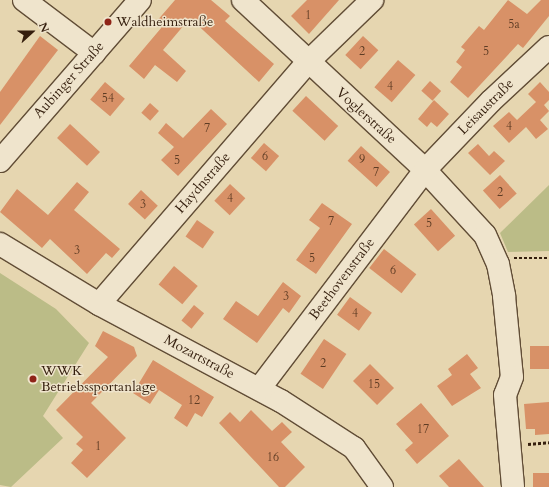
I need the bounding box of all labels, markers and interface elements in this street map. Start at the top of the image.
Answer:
house number: 1 [305,9,311,23]
north arrow [12,12,52,52]
place label: Waldheimstraße [116,14,213,30]
marker: Waldheimstraße [103,17,113,27]
house number: 5a [508,18,520,32]
text: N [35,20,52,35]
street label: Aubinger Straße [30,38,108,122]
house number: 2 [359,45,365,59]
house number: 5 [483,45,489,59]
street label: Leisaustraße [455,76,517,138]
house number: 4 [387,80,393,94]
street label: Voglerstraße [332,84,400,148]
house number: 54 [102,92,114,106]
house number: 4 [506,120,512,134]
house number: 7 [204,122,210,136]
street label: Haydnstraße [172,149,234,217]
house number: 6 [262,150,268,164]
house number: 9 [359,153,365,167]
house number: 5 [174,154,180,168]
house number: 7 [373,166,379,180]
house number: 2 [497,186,503,200]
house number: 4 [227,192,233,206]
house number: 3 [140,198,146,212]
house number: 7 [328,215,334,229]
house number: 5 [426,217,432,231]
street label: Beethovenstraße [306,235,378,323]
house number: 3 [74,244,80,258]
house number: 5 [309,252,315,266]
house number: 6 [390,264,396,278]
house number: 3 [283,290,289,304]
house number: 4 [352,307,358,321]
street label: Mozartstraße [161,331,237,383]
house number: 2 [320,357,326,371]
place label: WWK Betriebssportanlage [41,363,156,396]
marker: WWK Betriebssportanlage [28,374,38,384]
house number: 15 [368,378,380,392]
house number: 12 [188,394,200,408]
house number: 17 [417,423,429,437]
house number: 1 [95,440,101,454]
house number: 16 [267,451,279,465]

